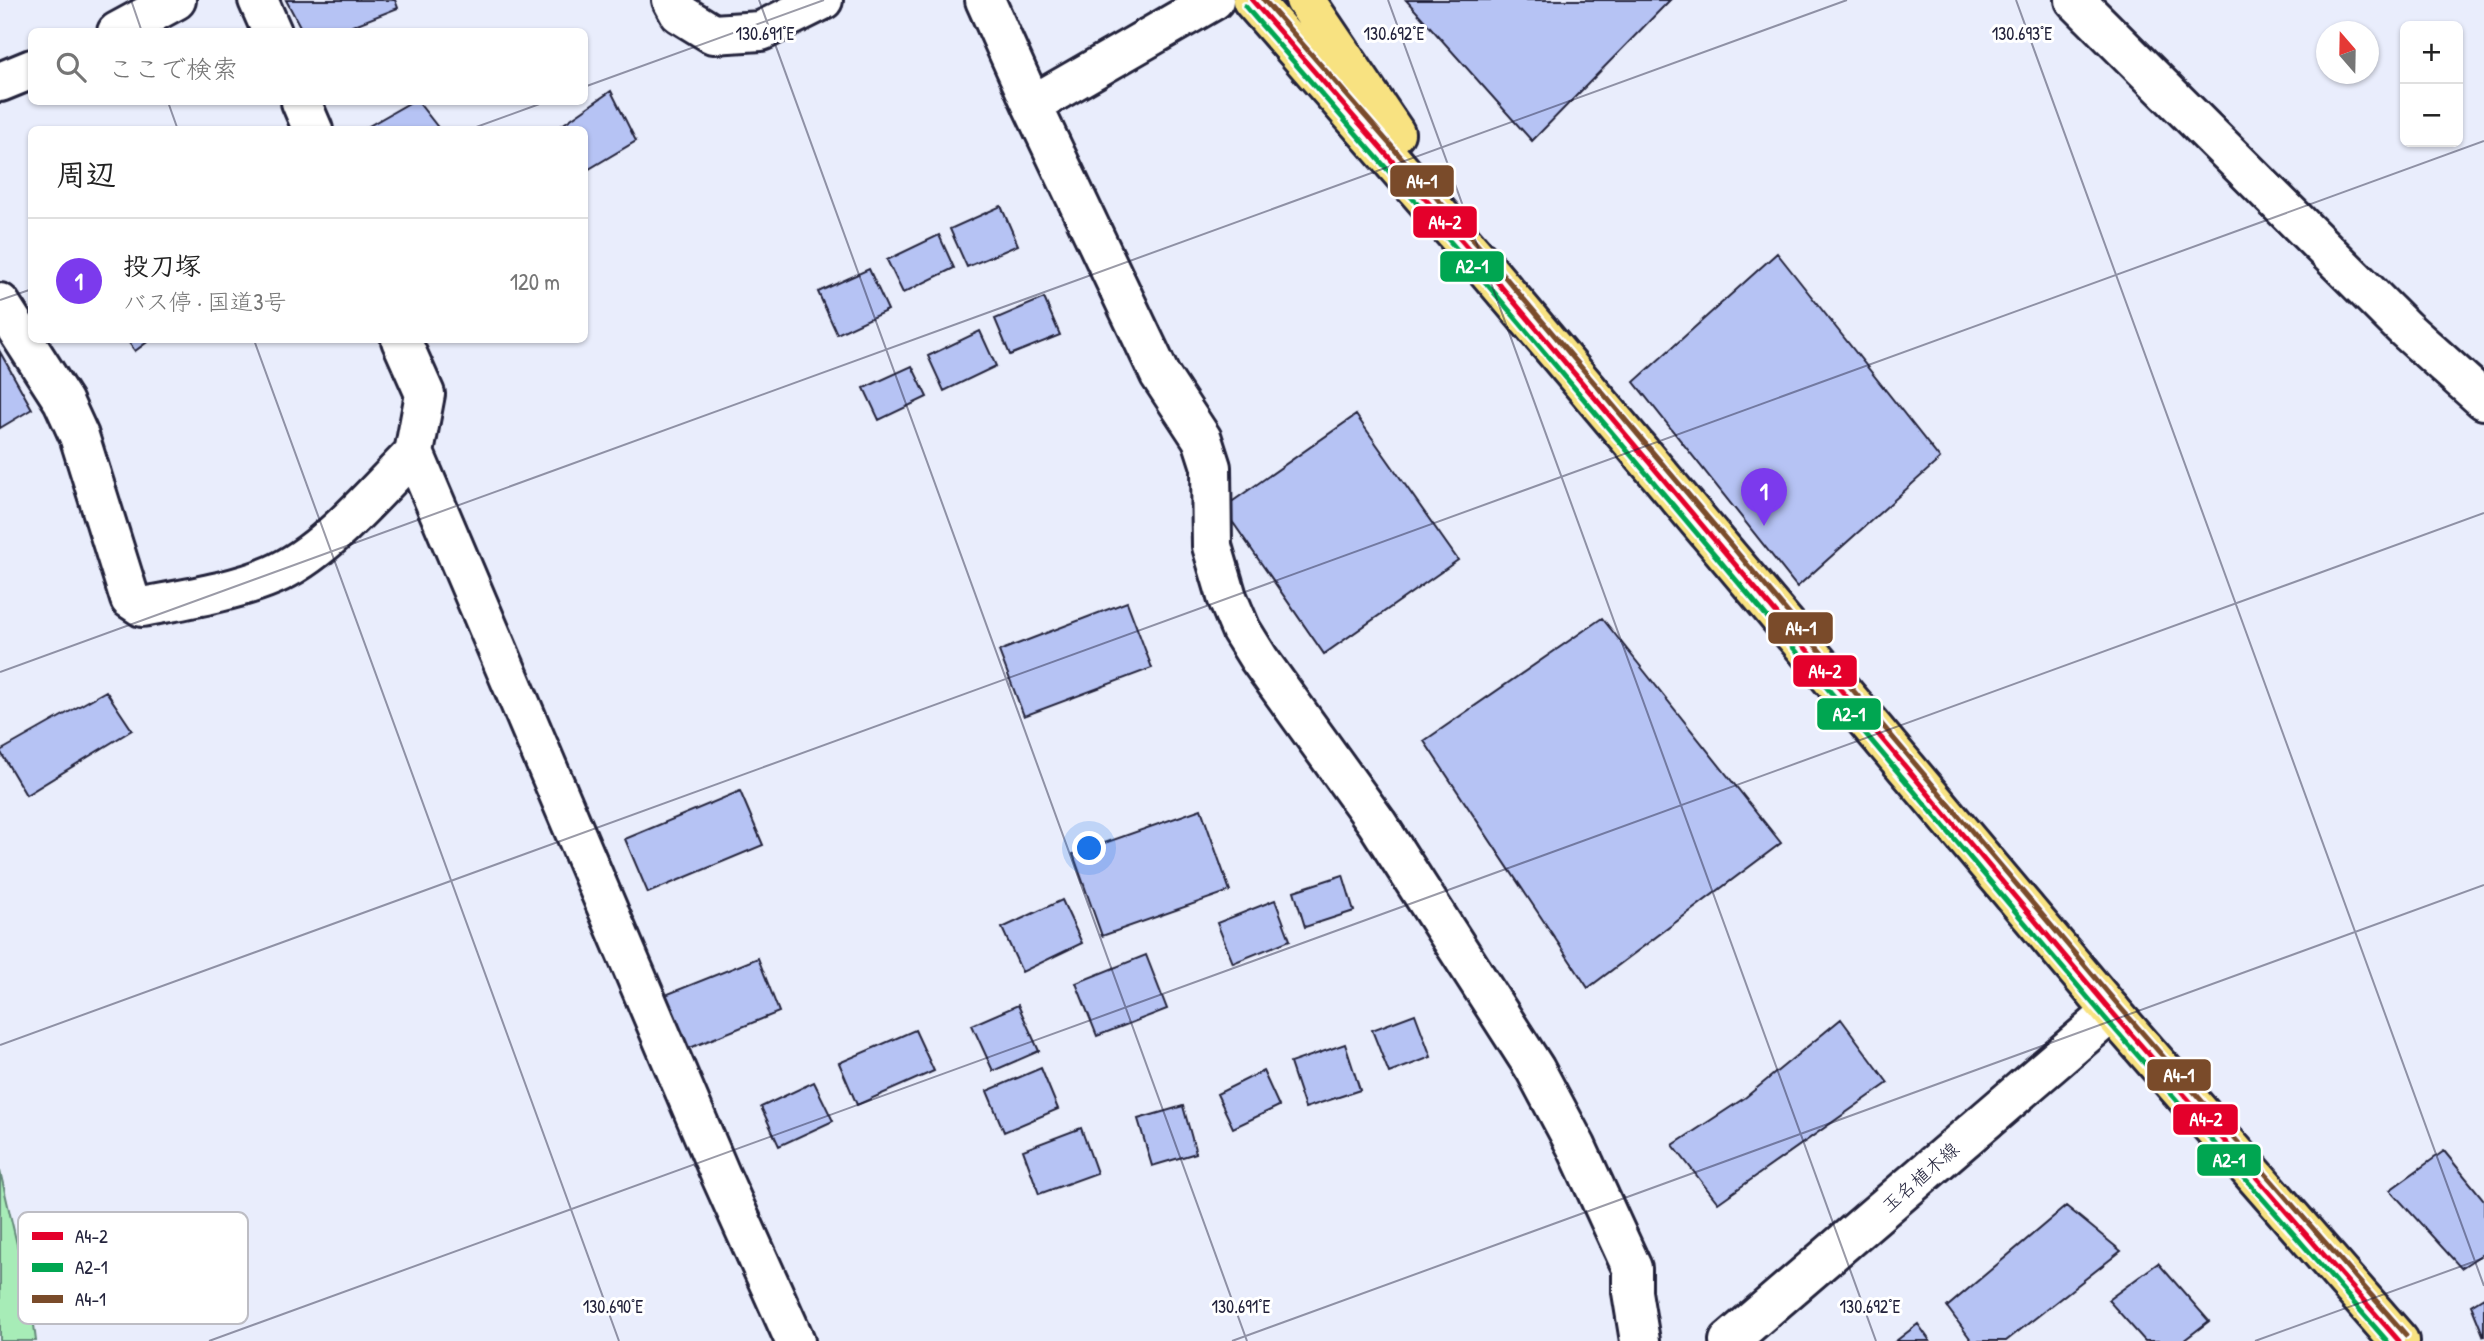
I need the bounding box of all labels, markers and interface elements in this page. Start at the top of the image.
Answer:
text: 130.691°E [736,21,795,46]
text: 130.692°E [1364,21,1424,46]
text: 130.693°E [1992,21,2052,46]
north arrow [2316,21,2379,84]
map controls [2400,21,2463,147]
button: + [2400,21,2463,84]
search box [28,28,588,105]
icon: search [52,48,90,86]
text: ここで検索 [108,51,238,86]
button: − [2400,84,2463,147]
text: 周辺 [56,154,116,194]
line badge: A4-1 [1389,164,1455,198]
text: A4-1 [1407,168,1438,194]
line badge: A4-2 [1412,205,1478,239]
text: A4-2 [1429,209,1462,235]
text: 投刀塚 [123,248,201,283]
line badge: A2-1 [1439,250,1505,283]
text: A2-1 [1456,253,1488,279]
text: 1 [75,266,83,297]
text: 120 m [510,266,560,297]
text: バス停 · 国道3号 [123,286,286,317]
pin: 1 [1741,468,1787,526]
line badge: A4-1 [1767,611,1834,645]
text: A4-1 [1786,615,1817,641]
line badge: A4-2 [1792,654,1858,688]
text: A4-2 [1809,658,1842,684]
line badge: A2-1 [1816,697,1882,731]
text: A2-1 [1833,701,1865,727]
your location [1072,831,1106,865]
line badge: A4-1 [2146,1058,2212,1092]
text: A4-1 [2164,1062,2195,1088]
line badge: A4-2 [2172,1103,2239,1136]
text: A4-2 [2190,1106,2223,1132]
street label: 玉名植木線 [1876,1136,1964,1218]
line badge: A2-1 [2196,1143,2262,1177]
text: A2-1 [2213,1147,2245,1173]
legend [18,1212,248,1324]
text: A4-2 [75,1223,108,1249]
text: A2-1 [75,1254,108,1280]
text: A4-1 [75,1286,106,1312]
text: 130.690°E [583,1294,643,1319]
text: 130.691°E [1212,1294,1271,1319]
text: 130.692°E [1840,1294,1900,1319]

